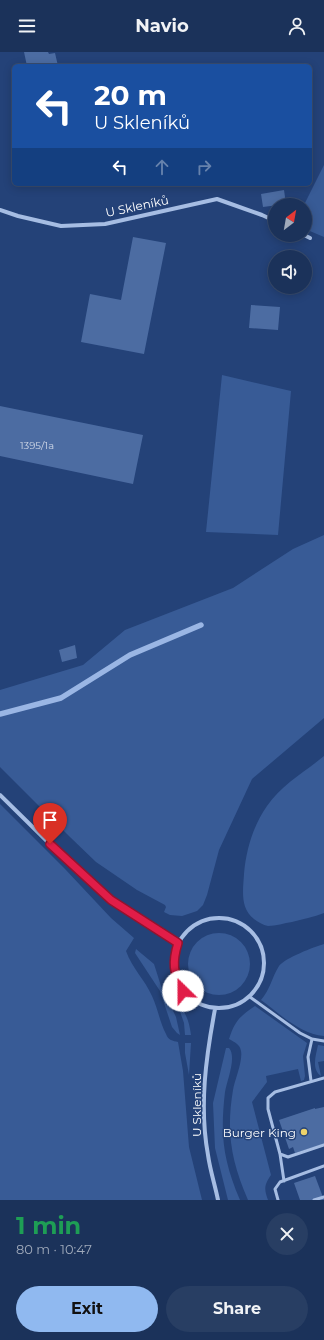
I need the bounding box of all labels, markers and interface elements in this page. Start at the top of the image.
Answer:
icon: menu [16,15,38,37]
text: Navio [135,15,189,37]
icon: person [286,15,308,37]
text: 20 m [94,78,167,112]
icon: left [28,80,80,132]
text: U Skleníků [94,112,190,134]
icon: left [109,156,131,178]
icon: ahead [151,156,173,178]
icon: right [193,156,215,178]
street label: U Skleníků [104,192,170,220]
north arrow [268,198,312,242]
map controls [268,198,312,294]
button: sound [268,250,312,294]
house number: 1395/1a [20,439,54,452]
pin [33,803,67,844]
icon: arrive [39,809,61,831]
position arrow [162,970,204,1012]
street label: U Skleníků [189,1073,204,1137]
place label: Burger King [223,1125,296,1140]
marker: Burger King [299,1127,309,1137]
text: 1 min [16,1211,81,1240]
button: close [266,1213,308,1255]
text: 80 m · 10:47 [16,1241,92,1257]
button: Exit [16,1286,158,1332]
button: Share [166,1286,308,1332]

